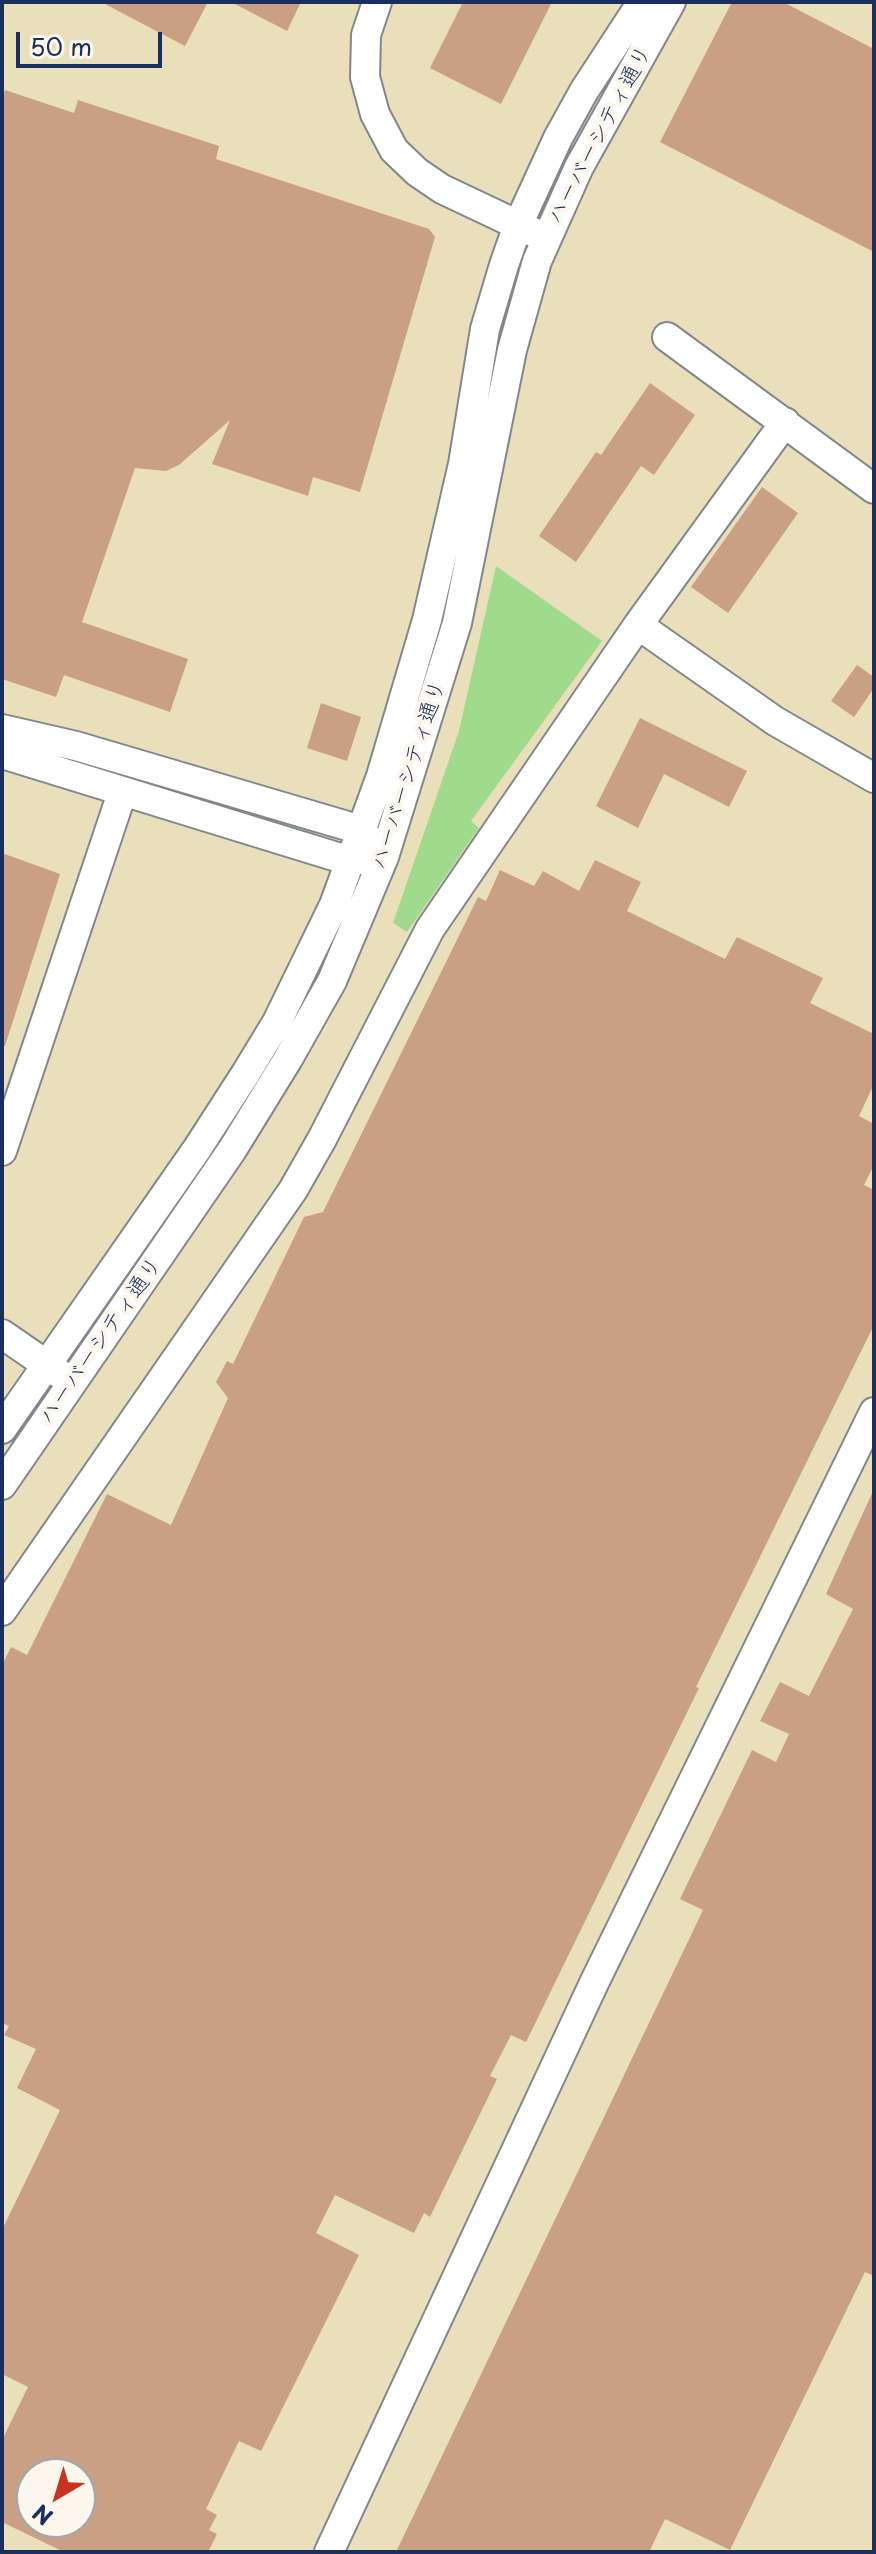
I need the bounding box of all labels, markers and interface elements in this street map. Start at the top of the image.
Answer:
scale bar [20,16,166,66]
text: 50 m [30,28,92,64]
street label: ハーバーシティ通り [542,41,658,229]
street label: ハーバーシティ通り [366,677,452,873]
street label: ハーバーシティ通り [33,1252,169,1430]
north arrow [16,2458,96,2538]
text: N [25,2497,59,2534]

